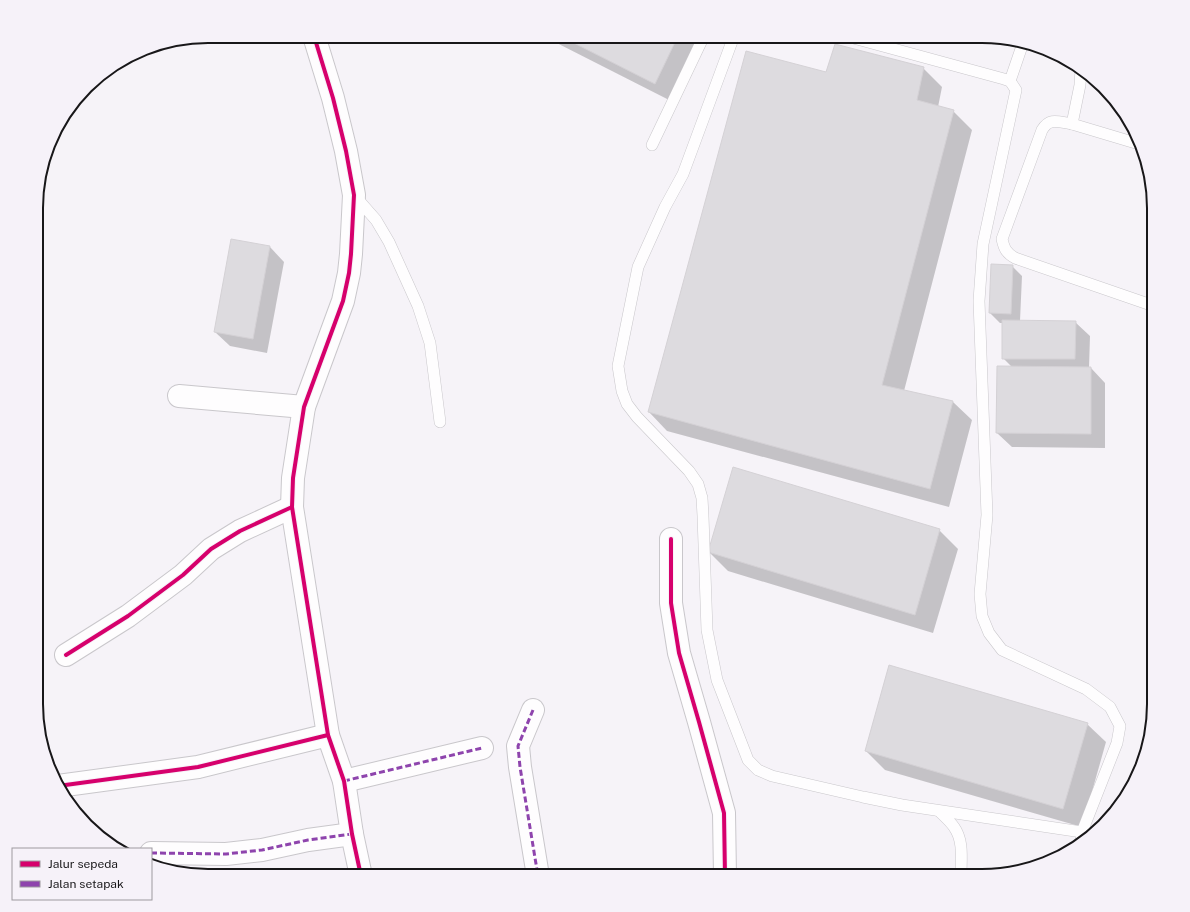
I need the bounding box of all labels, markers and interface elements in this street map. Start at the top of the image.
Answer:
legend [12,848,152,900]
text: Jalur sepeda [48,857,118,871]
text: Jalan setapak [48,877,124,891]

